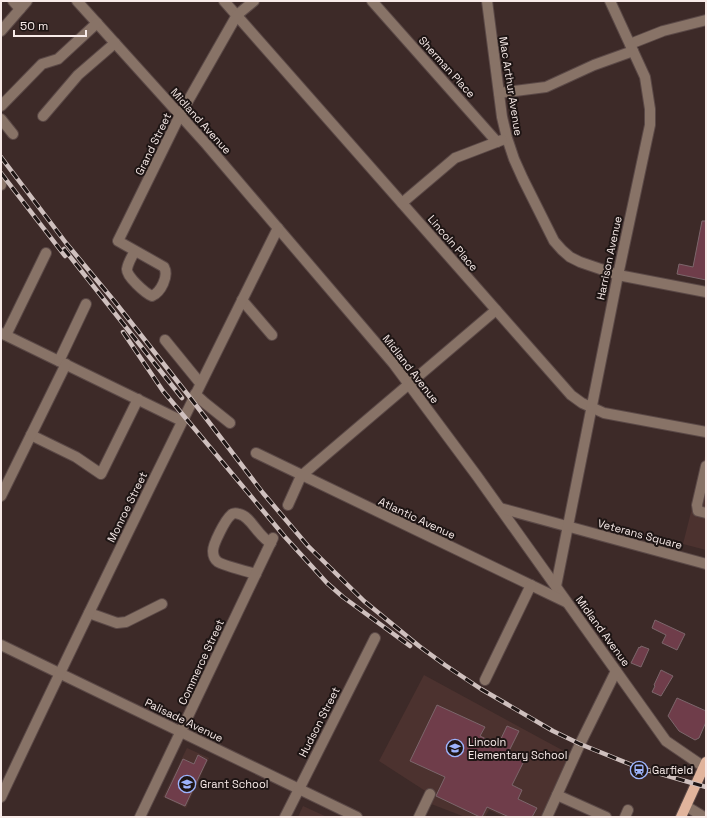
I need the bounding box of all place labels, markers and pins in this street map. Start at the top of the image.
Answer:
place label: Lincoln Elementary School [468,735,567,762]
school or university icon: Lincoln Elementary School [445,738,465,758]
station icon: Garfield [629,760,649,780]
place label: Garfield [652,763,693,777]
school or university icon: Grant School [177,774,197,794]
place label: Grant School [200,777,268,791]

